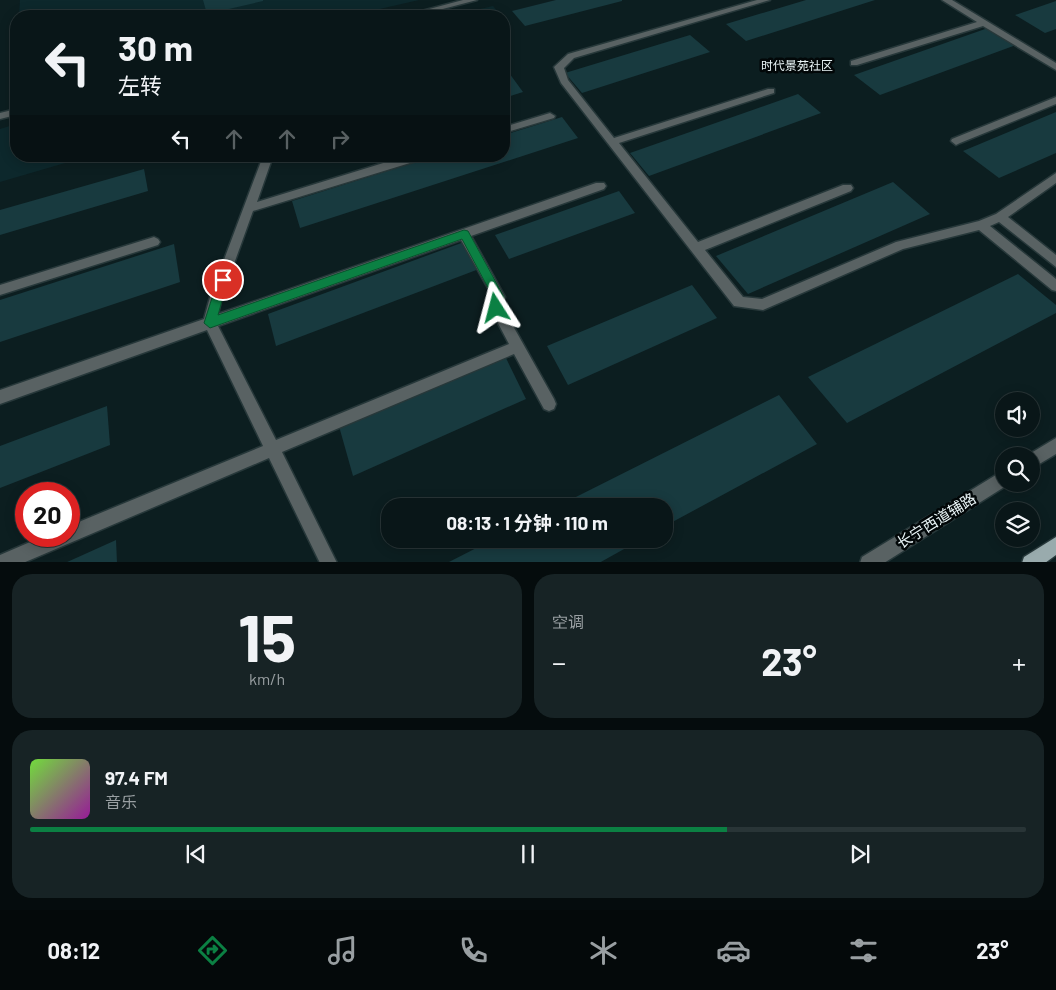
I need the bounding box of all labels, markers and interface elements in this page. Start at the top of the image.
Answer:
text: 30 m [118,26,193,68]
icon: left [35,30,100,95]
district label: 时代景苑社区 [761,58,833,72]
text: 左转 [118,72,162,98]
icon: left [167,125,195,153]
icon: ahead [220,125,248,153]
icon: ahead [273,125,301,153]
icon: right [326,125,354,153]
pin [202,259,244,301]
icon: arrive [209,266,237,294]
position arrow [469,281,521,333]
map controls [995,392,1040,547]
button: sound [995,392,1040,437]
button: search [995,447,1040,492]
speed limit sign: 20 [15,482,80,547]
street label: 长宁西道辅路 [893,489,979,551]
button: layers [995,502,1040,547]
text: 08:13 · 1 分钟 · 110 m [446,511,608,534]
text: 15 [238,597,296,675]
text: 空调 [552,612,584,631]
text: 23° [761,638,817,684]
text: − [552,645,566,679]
text: + [1012,645,1026,679]
text: km/h [249,669,285,688]
text: 97.4 FM [105,766,168,789]
text: 音乐 [105,792,137,811]
icon: previous [182,840,210,868]
icon: pause [514,840,542,868]
icon: next [846,840,874,868]
icon: directions [195,933,230,968]
icon: music [325,933,360,968]
icon: phone [456,933,491,968]
icon: climate [586,933,621,968]
icon: car [716,933,751,968]
icon: filters [846,933,881,968]
text: 08:12 [48,937,100,963]
text: 23° [976,937,1008,963]

